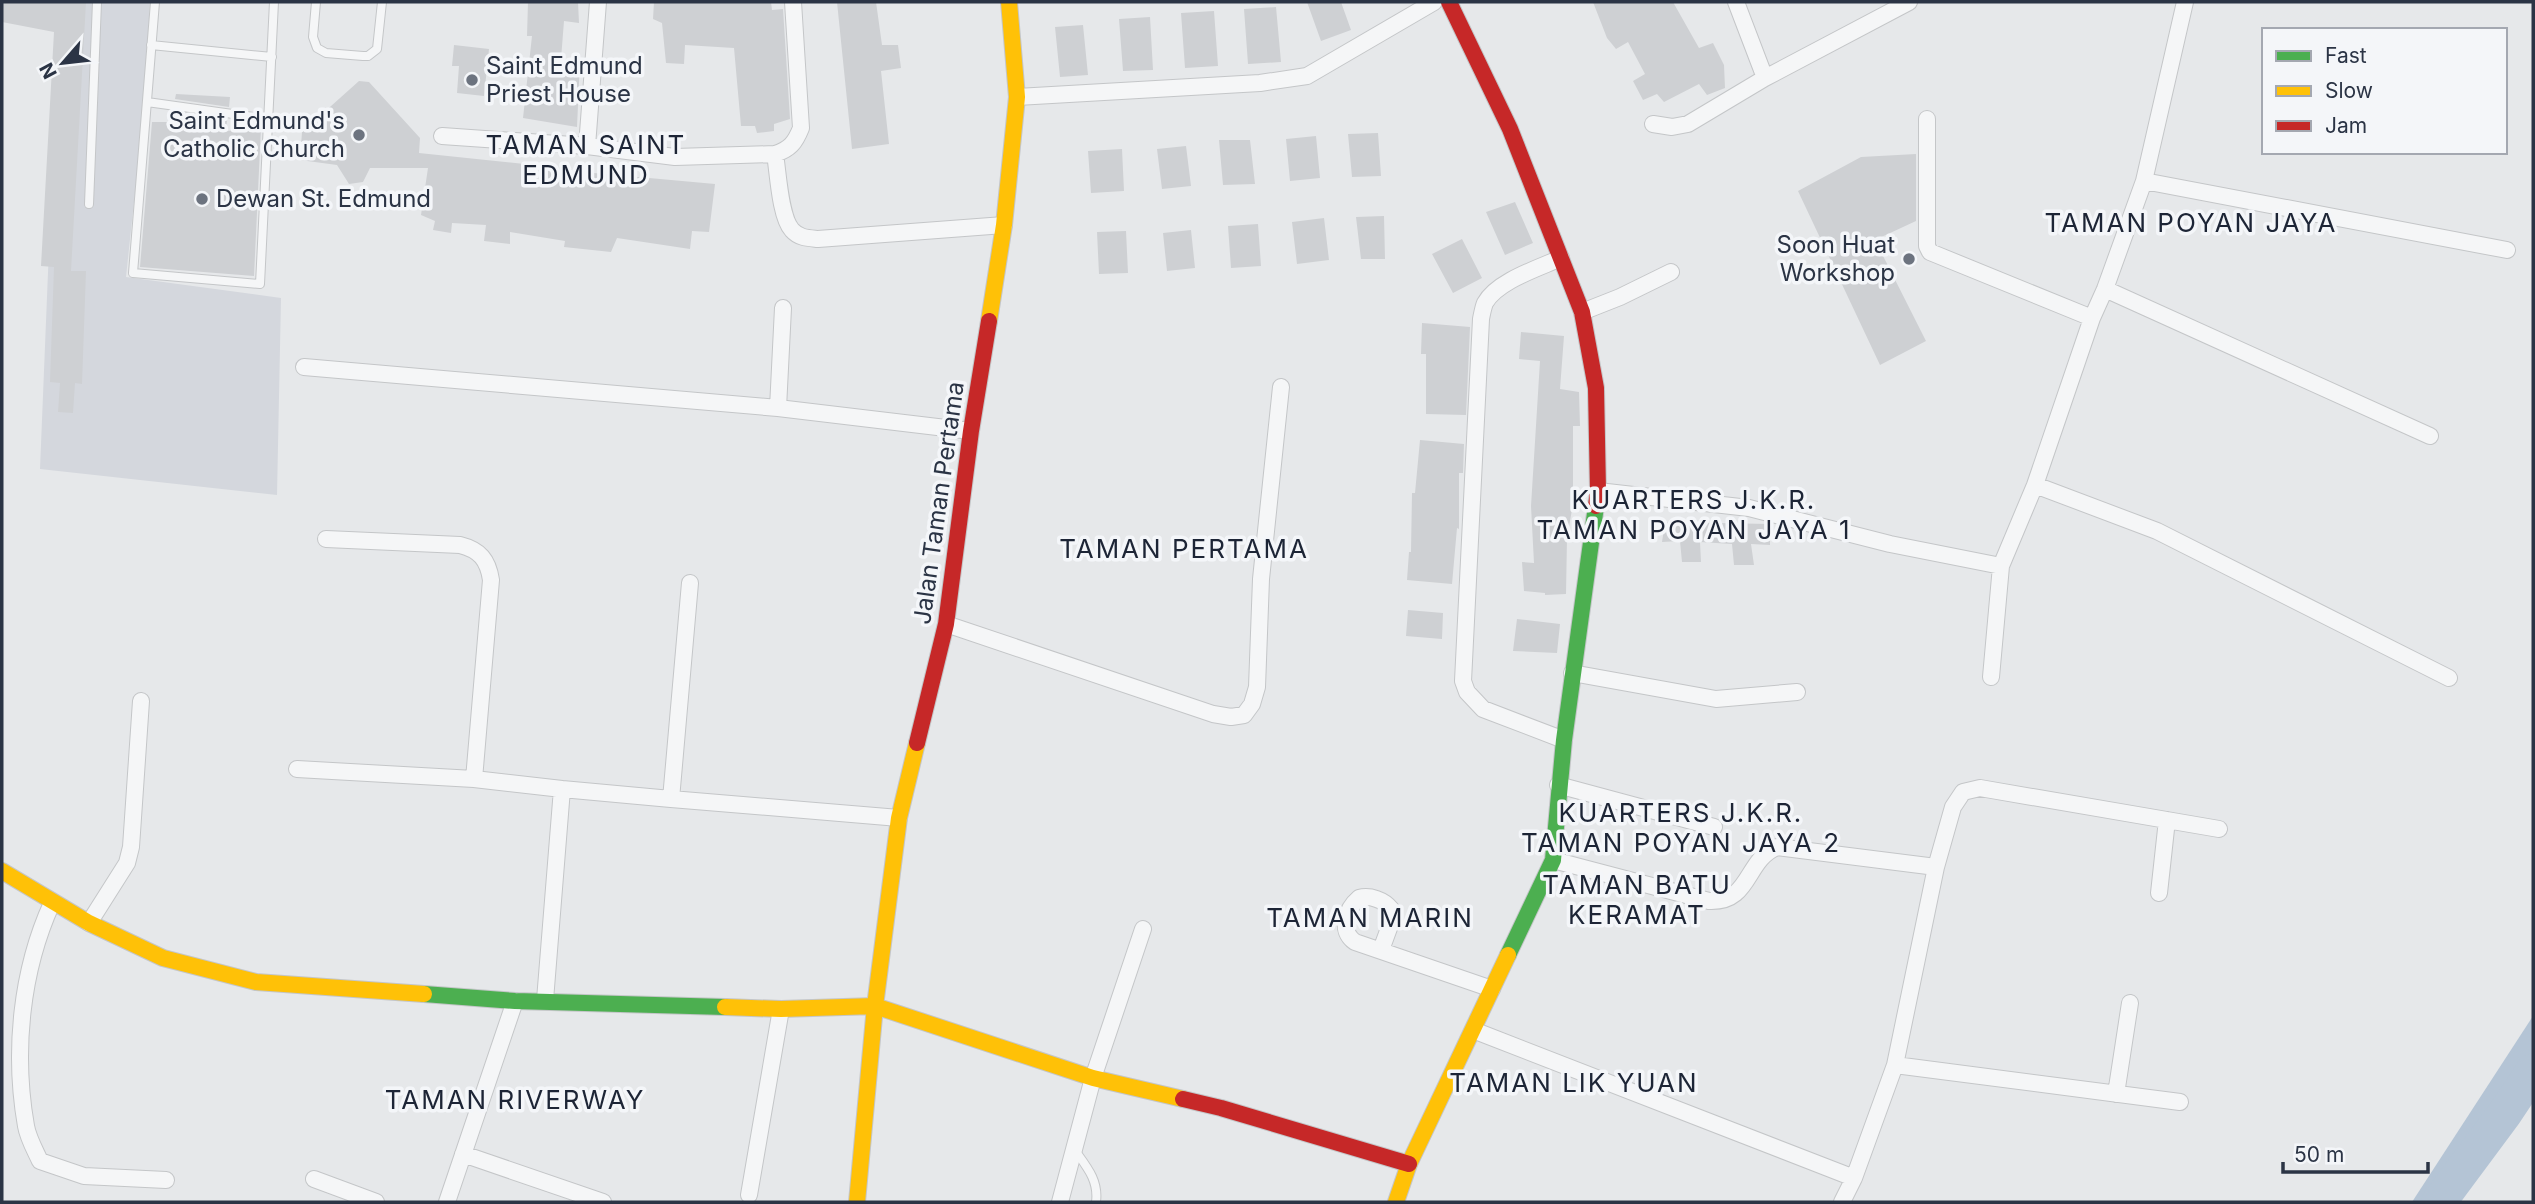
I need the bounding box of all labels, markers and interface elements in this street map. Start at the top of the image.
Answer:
north arrow [28,28,98,98]
legend [2262,28,2507,154]
text: Fast [2325,43,2367,68]
place label: Saint Edmund Priest House [486,51,643,108]
text: N [35,59,62,83]
marker: Saint Edmund Priest House [464,72,480,88]
text: Slow [2325,78,2373,103]
place label: Saint Edmund's Catholic Church [163,106,345,163]
text: Jam [2325,113,2367,138]
marker: Saint Edmund's Catholic Church [351,127,367,143]
district label: TAMAN SAINT EDMUND [486,129,686,190]
place label: Dewan St. Edmund [216,184,431,213]
marker: Dewan St. Edmund [194,191,210,207]
district label: TAMAN POYAN JAYA [2044,207,2338,238]
place label: Soon Huat Workshop [1777,230,1895,287]
marker: Soon Huat Workshop [1901,251,1917,267]
street label: Jalan Taman Pertama [907,380,970,626]
district label: KUARTERS J.K.R. TAMAN POYAN JAYA 1 [1537,484,1851,545]
district label: TAMAN PERTAMA [1059,533,1309,564]
district label: KUARTERS J.K.R. TAMAN POYAN JAYA 2 [1521,797,1841,858]
district label: TAMAN BATU KERAMAT [1542,869,1732,930]
district label: TAMAN MARIN [1266,902,1474,933]
district label: TAMAN LIK YUAN [1449,1067,1699,1098]
district label: TAMAN RIVERWAY [385,1084,645,1115]
scale bar [2283,1130,2428,1174]
text: 50 m [2294,1142,2344,1167]

